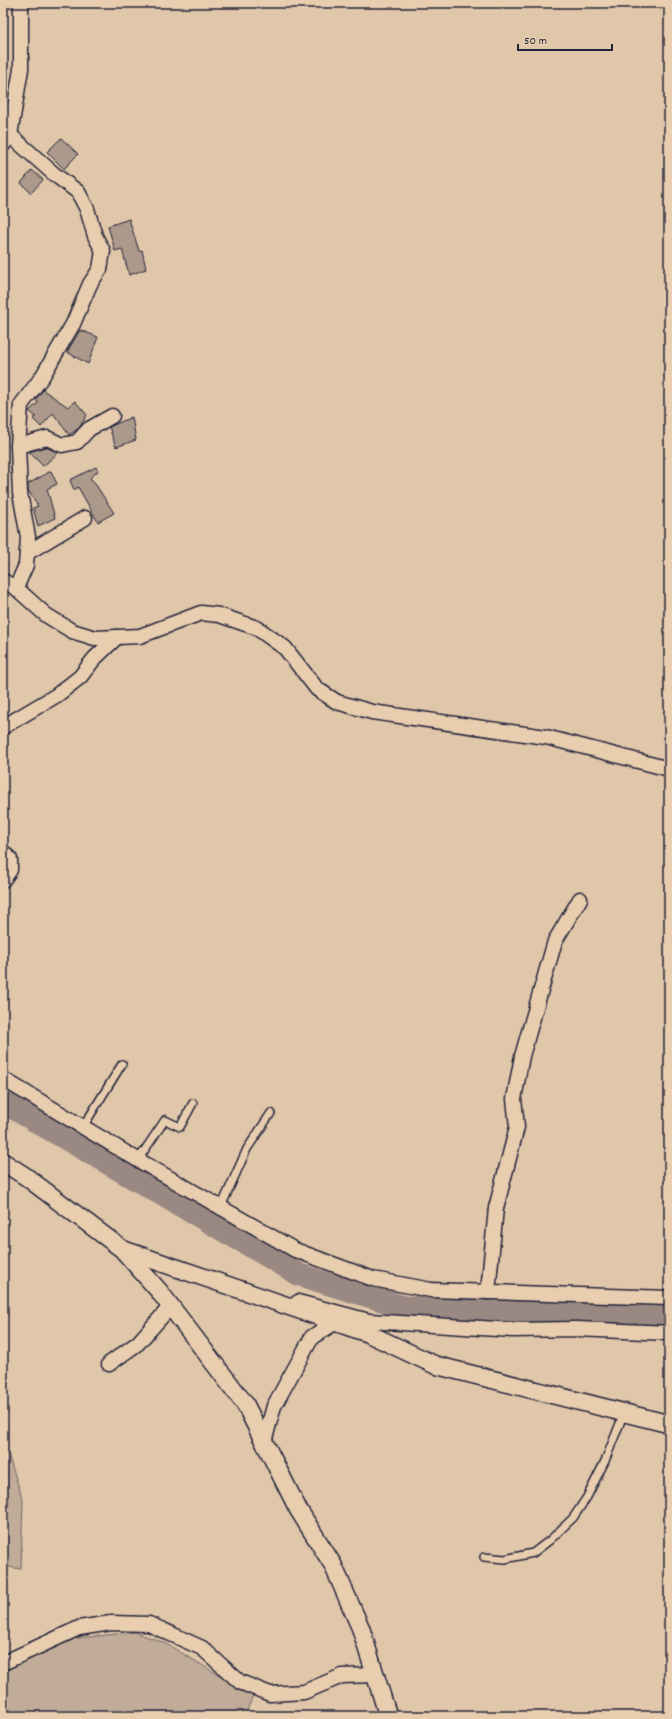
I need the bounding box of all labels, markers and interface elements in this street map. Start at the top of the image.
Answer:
scale bar [518,26,612,52]
text: 50 m [524,33,547,50]

